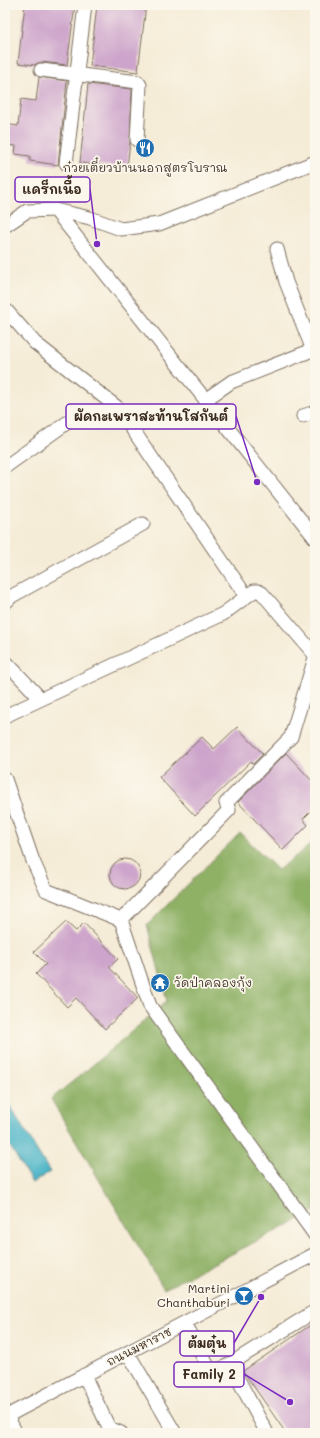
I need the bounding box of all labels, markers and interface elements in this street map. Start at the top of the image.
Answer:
restaurant icon: ก๋วยเตี๋ยวบ้านนอกสูตรโบราณ [134,137,156,159]
place label: ก๋วยเตี๋ยวบ้านนอกสูตรโบราณ [63,156,228,177]
text: แดร็กเนื้อ [22,175,82,197]
callout: แดร็กเนื้อ [15,177,90,202]
callout: ผัดกะเพราสะท้านโสกันต์ [66,404,236,429]
text: ผัดกะเพราสะท้านโสกันต์ [74,407,229,424]
temple icon: วัดป่าคลองกุ้ง [149,972,171,994]
place label: วัดป่าคลองกุ้ง [174,974,252,993]
place label: Martini Chanthaburi [157,1280,230,1310]
bar icon: Martini Chanthaburi [233,1285,255,1307]
street label: ถนนมหาราช [103,1323,174,1369]
callout: ต้มตุ๋น [180,1331,234,1356]
text: ต้มตุ๋น [188,1334,227,1354]
callout: Family 2 [174,1362,244,1387]
text: Family 2 [182,1365,236,1383]

